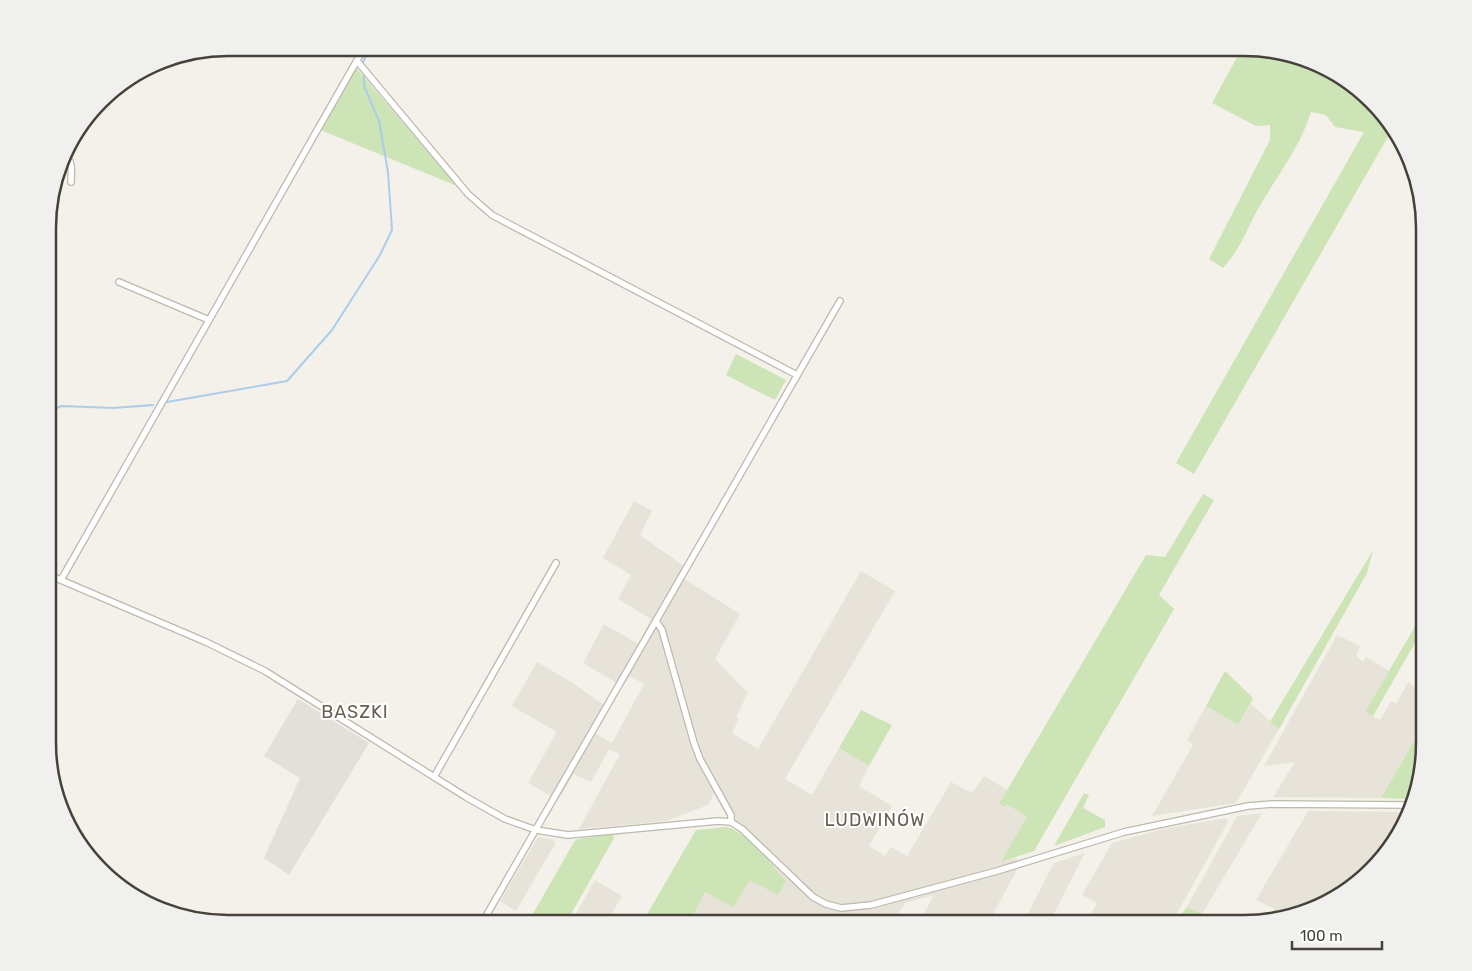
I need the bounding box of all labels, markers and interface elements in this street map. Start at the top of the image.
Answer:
district label: BASZKI [321,701,389,723]
district label: LUDWINÓW [825,809,926,831]
scale bar [1292,918,1382,950]
text: 100 m [1300,927,1342,945]

